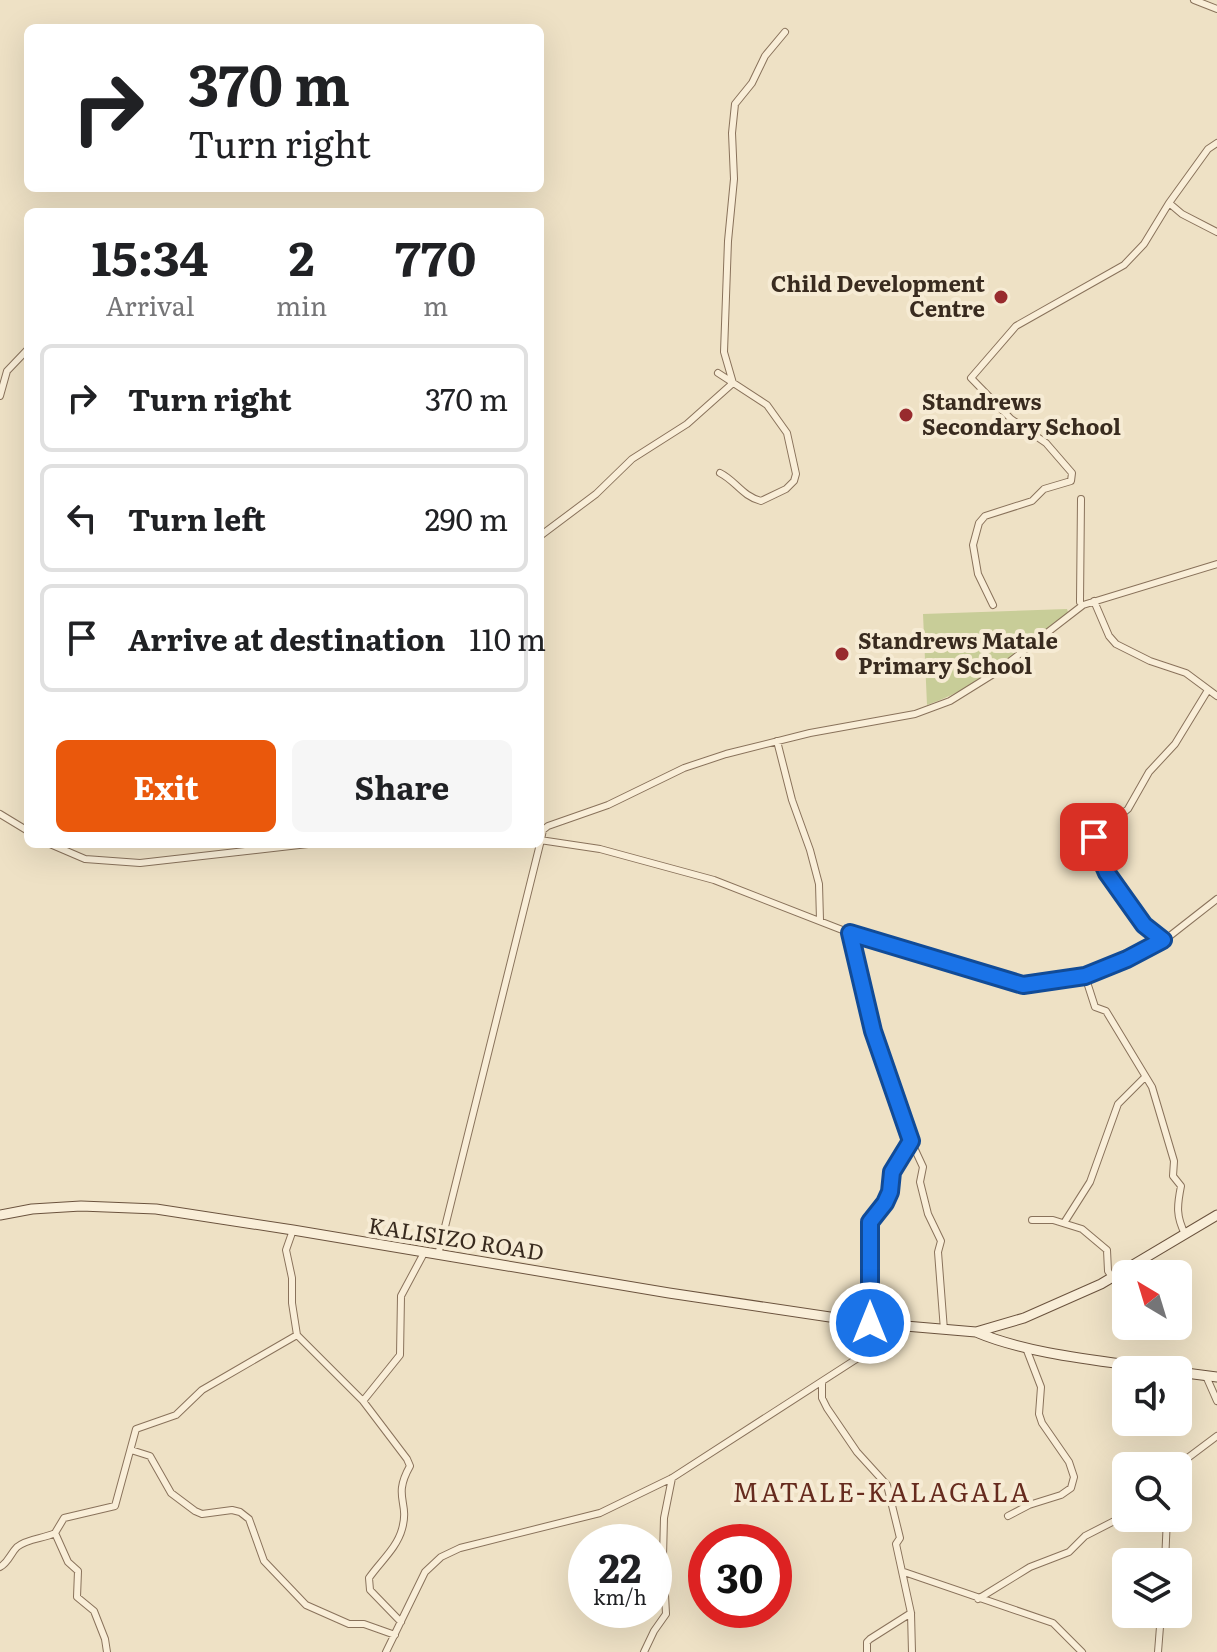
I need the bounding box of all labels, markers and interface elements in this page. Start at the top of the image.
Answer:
text: 370 m [188,40,350,123]
icon: right [56,56,160,160]
text: Turn right [188,116,371,169]
text: 15:34 [92,220,209,291]
text: 2 [289,220,315,291]
text: 770 [395,220,476,291]
place label: Child Development Centre [771,266,985,324]
text: Arrival [106,285,194,324]
text: min [276,285,327,324]
text: m [423,285,448,324]
marker: Child Development Centre [992,288,1010,306]
icon: right [60,376,104,420]
text: Turn right [128,376,292,420]
text: 370 m [425,376,508,420]
place label: Standrews Secondary School [922,384,1121,442]
marker: Standrews Secondary School [897,406,915,424]
icon: left [60,496,104,540]
text: Turn left [128,496,266,540]
text: 290 m [425,496,508,540]
icon: arrive [60,616,104,660]
text: Arrive at destination [128,616,445,660]
text: 110 m [469,616,546,660]
place label: Standrews Matale Primary School [858,623,1058,681]
marker: Standrews Matale Primary School [833,645,851,663]
button: Exit [56,740,276,832]
button: Share [292,740,512,832]
pin [1060,803,1128,871]
icon: arrive [1072,815,1116,859]
street label: KALISIZO ROAD [366,1207,546,1268]
north arrow [1112,1260,1192,1340]
map controls [1112,1260,1192,1628]
position arrow [828,1281,912,1365]
button: sound [1112,1356,1192,1436]
button: search [1112,1452,1192,1532]
district label: MATALE-KALAGALA [733,1471,1031,1510]
speed limit sign: 30 [688,1524,792,1628]
text: 22 [599,1536,641,1595]
button: layers [1112,1548,1192,1628]
text: km/h [593,1581,647,1611]

